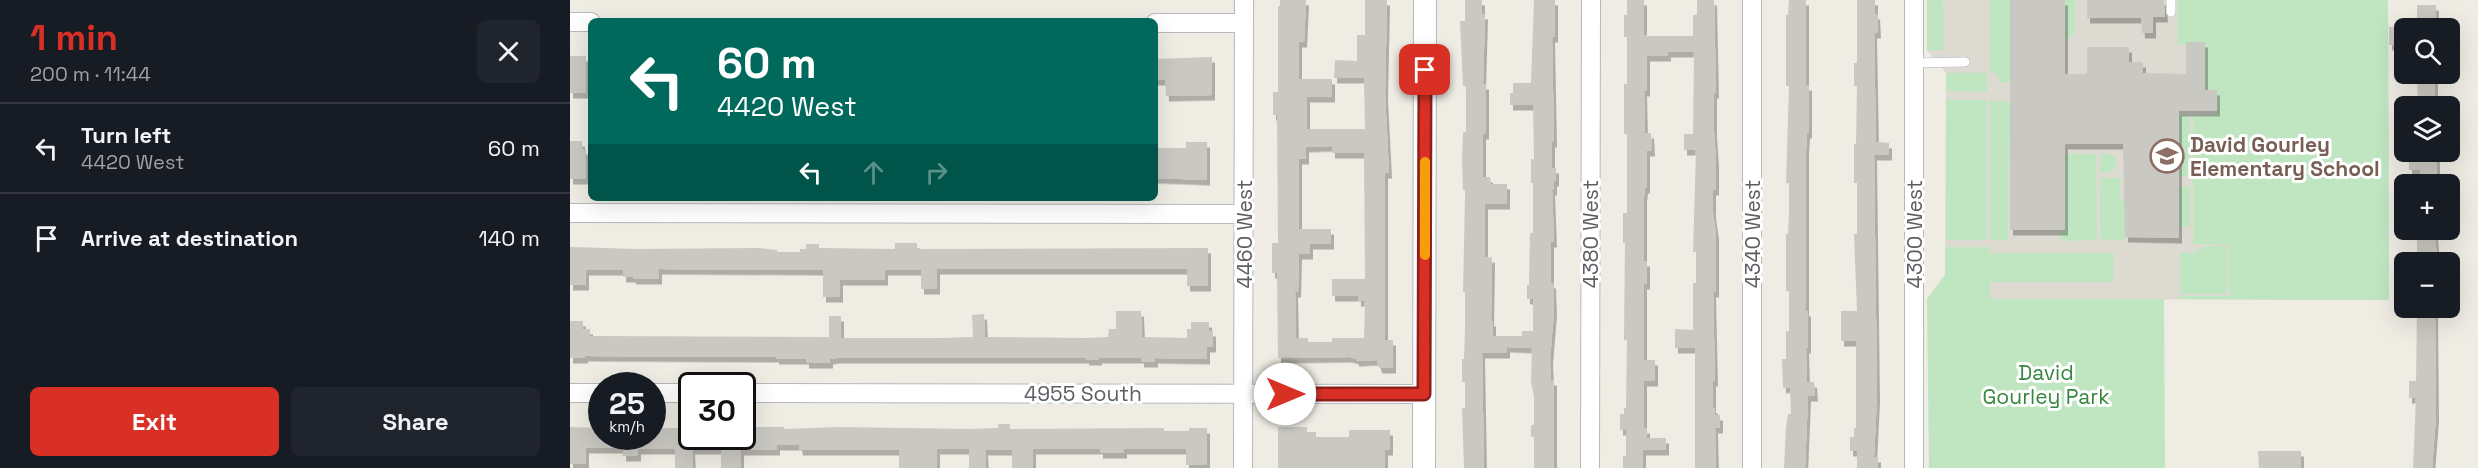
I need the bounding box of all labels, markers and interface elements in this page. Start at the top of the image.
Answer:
text: 1 min [30,15,118,61]
map controls [2394,18,2460,318]
button: search [2394,18,2460,84]
button: close [477,20,540,83]
text: 60 m [717,37,817,90]
icon: left [618,42,696,120]
pin [1399,44,1450,95]
icon: arrive [1408,53,1441,86]
text: 200 m · 11:44 [30,61,151,87]
text: 4420 West [717,89,857,124]
button: layers [2394,96,2460,162]
text: Turn left [81,121,171,149]
place label: David Gourley Elementary School [2190,131,2380,182]
icon: left [30,132,63,165]
text: 60 m [488,134,540,162]
school or university icon: David Gourley Elementary School [2149,138,2185,174]
text: 4420 West [81,149,184,175]
icon: left [794,156,827,189]
icon: ahead [857,156,890,189]
icon: right [920,156,953,189]
button: + [2394,174,2460,240]
street label: 4460 West [1231,180,1258,288]
street label: 4380 West [1577,180,1604,288]
street label: 4340 West [1739,180,1766,288]
street label: 4300 West [1901,180,1928,288]
icon: arrive [30,222,63,255]
text: Arrive at destination [81,224,298,252]
text: 140 m [478,224,540,252]
button: − [2394,252,2460,318]
park label: David Gourley Park [1982,359,2110,410]
position arrow [1253,362,1317,426]
speed limit sign: 30 [678,372,756,450]
street label: 4955 South [1024,380,1142,407]
text: 25 [609,384,645,423]
button: Exit [30,387,279,456]
button: Share [291,387,540,456]
text: km/h [609,417,645,436]

